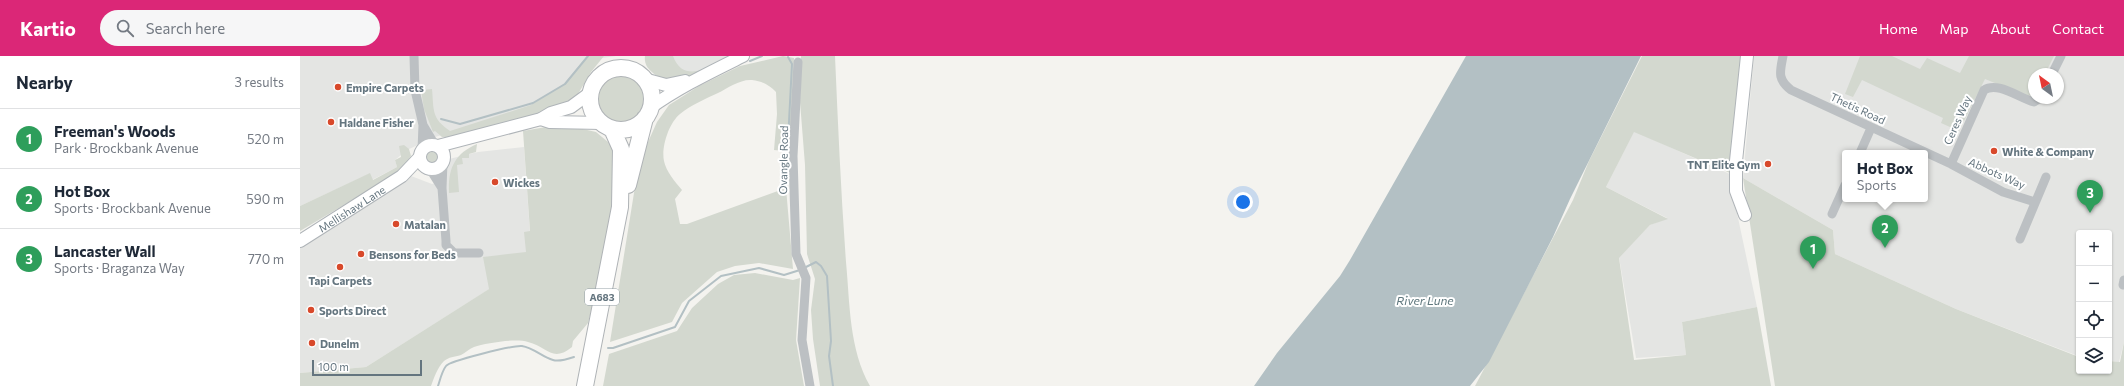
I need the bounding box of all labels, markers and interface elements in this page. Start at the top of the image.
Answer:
search box [100,10,380,46]
text: Kartio [20,17,76,40]
icon: search [114,17,136,39]
text: Search here [146,19,225,37]
text: Home [1879,20,1918,37]
text: Map [1940,20,1968,37]
text: About [1990,20,2030,37]
text: Contact [2052,20,2104,37]
north arrow [2028,68,2064,104]
text: Nearby [16,72,73,93]
text: 3 results [235,74,284,90]
place label: Empire Carpets [346,81,424,94]
marker: Empire Carpets [333,82,343,92]
street label: Thetis Road [1828,90,1888,126]
street label: Ceres Way [1940,93,1974,147]
place label: Haldane Fisher [339,116,414,129]
marker: Haldane Fisher [326,117,336,127]
text: Freeman's Woods [54,122,176,140]
street label: Ovangle Road [776,125,790,195]
text: 1 [26,131,32,147]
text: 520 m [247,131,284,147]
text: Park · Brockbank Avenue [54,140,199,156]
place label: White & Company [2002,145,2094,158]
marker: White & Company [1989,146,1999,156]
popup [1842,150,1928,202]
street label: Abbots Way [1967,155,2028,191]
place label: TNT Elite Gym [1687,158,1760,171]
marker: TNT Elite Gym [1763,159,1773,169]
text: Hot Box [1857,159,1913,177]
place label: Wickes [503,176,540,189]
marker: Wickes [490,177,500,187]
text: Sports [1857,177,1896,193]
pin: 3 [2077,180,2103,213]
text: Hot Box [54,182,110,200]
street label: Mellishaw Lane [316,182,387,234]
text: 2 [25,191,33,207]
text: 590 m [246,191,284,207]
your location [1233,192,1253,212]
text: Sports · Brockbank Avenue [54,200,211,216]
pin: 2 [1872,215,1898,248]
place label: Matalan [404,218,446,231]
marker: Matalan [391,219,401,229]
map controls [2076,230,2112,374]
button: + [2076,230,2112,266]
pin: 1 [1800,236,1826,269]
text: Lancaster Wall [54,242,156,260]
place label: Bensons for Beds [369,248,456,261]
marker: Bensons for Beds [356,249,366,259]
text: 3 [25,251,33,267]
text: 770 m [248,251,284,267]
text: Sports · Braganza Way [54,260,185,276]
marker: Tapi Carpets [335,262,345,272]
button: − [2076,266,2112,302]
place label: Tapi Carpets [308,274,372,287]
road number: A683 [585,289,619,305]
water label: River Lune [1396,293,1454,307]
button: locate [2076,302,2112,338]
place label: Sports Direct [319,304,387,317]
marker: Sports Direct [306,305,316,315]
place label: Dunelm [320,337,359,350]
marker: Dunelm [307,338,317,348]
button: layers [2076,338,2112,374]
scale bar [312,358,422,377]
text: 100 m [318,360,349,373]

